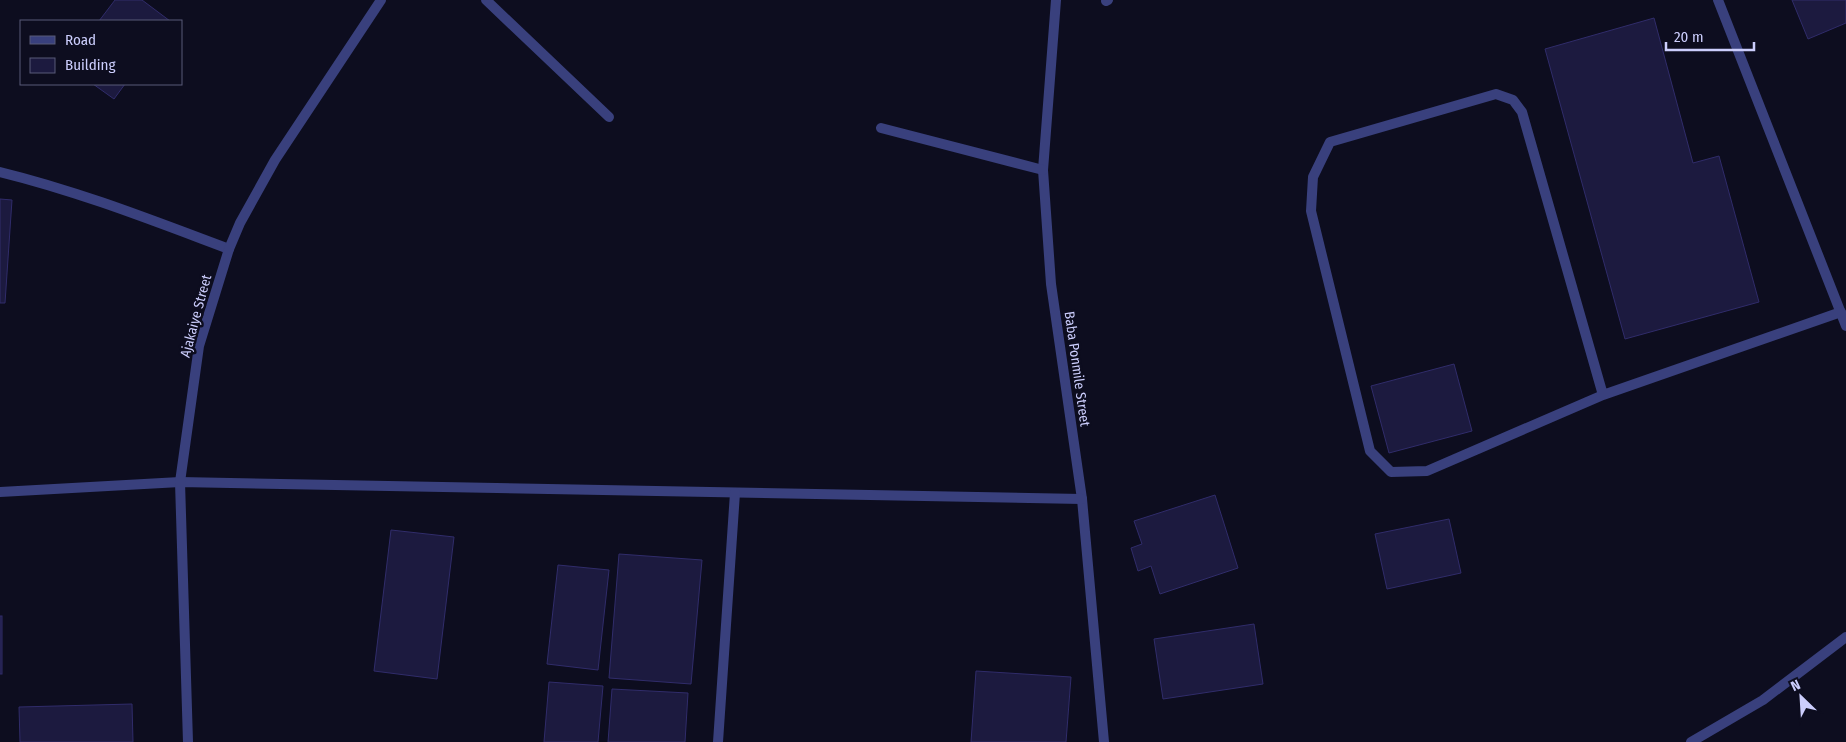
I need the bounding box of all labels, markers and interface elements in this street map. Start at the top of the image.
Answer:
legend [20,20,182,85]
scale bar [1666,20,1754,52]
text: 20 m [1674,28,1704,46]
text: Road [65,31,96,49]
text: Building [65,56,116,74]
street label: Ajakaiye Street [177,272,215,359]
street label: Baba Ponmile Street [1060,310,1094,428]
north arrow [1776,672,1826,722]
text: N [1788,676,1803,695]

